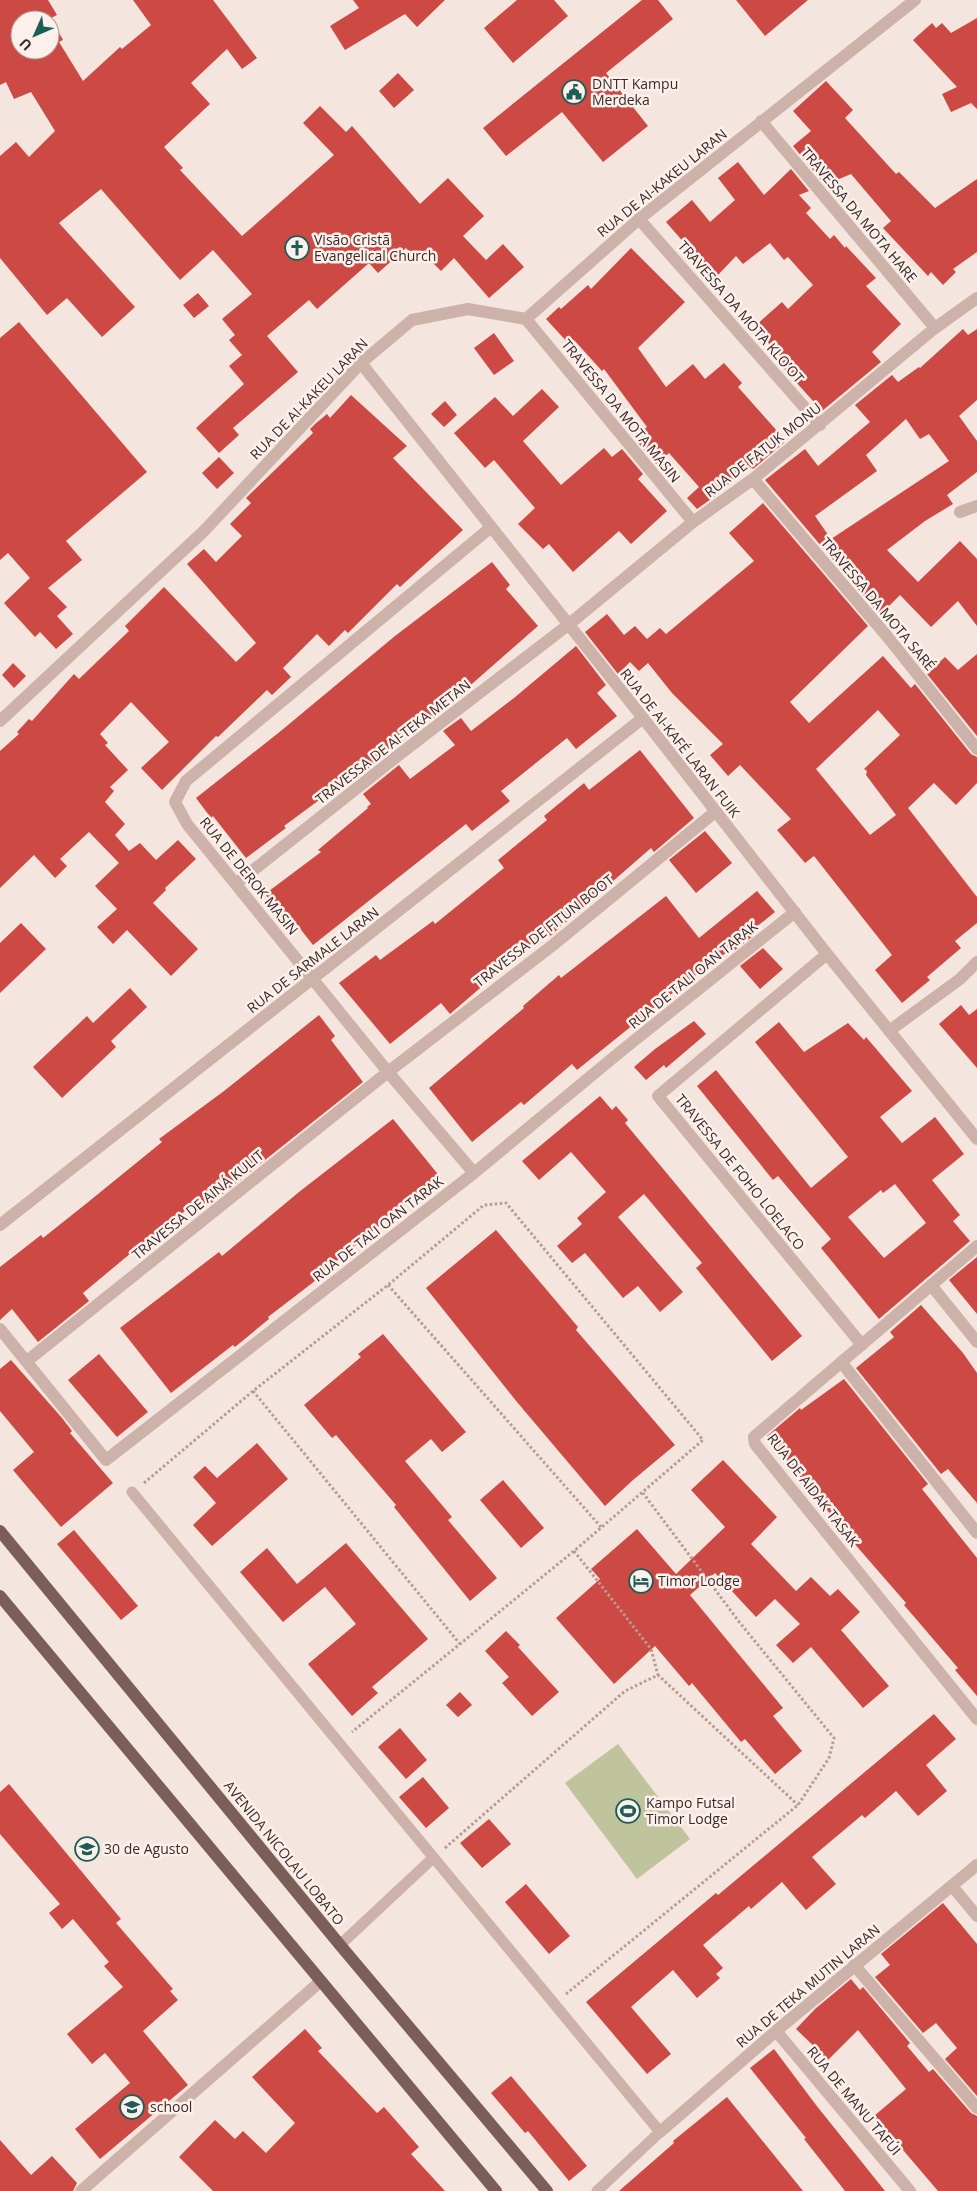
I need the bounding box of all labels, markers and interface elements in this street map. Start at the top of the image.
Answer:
north arrow [10,10,60,60]
text: U [15,34,36,55]
place label: DNTT Kampu Merdeka [592,74,678,109]
public building icon: DNTT Kampu Merdeka [561,79,587,105]
street label: RUA DE AI-KAKEU LARAN [593,124,731,241]
street label: TRAVESSA DA MOTA HARE [797,143,922,286]
place label: Visão Cristã Evangelical Church [314,230,436,265]
church icon: Visão Cristã Evangelical Church [284,235,310,261]
street label: TRAVESSA DA MOTA KLO’OT [674,236,809,387]
street label: RUA DE AI-KAKEU LARAN [246,334,372,464]
street label: TRAVESSA DA MOTA MASIN [558,335,685,486]
street label: RUA DE FATUK MONU [700,398,825,501]
street label: TRAVESSA DA MOTA SARÉ [817,533,940,674]
street label: RUA DE AI-KAFÉ LARAN FUIK [616,664,745,821]
street label: TRAVESSA DE AI-TEKA METAN [311,675,474,808]
street label: RUA DE DEROK MASIN [196,813,303,938]
street label: TRAVESSA DE FITUN BOOT [470,870,618,991]
street label: RUA DE SARMALE LARAN [243,902,383,1017]
street label: RUA DE TALI OAN TARAK [624,916,762,1033]
street label: TRAVESSA DE FOHO LOELACO [671,1090,809,1254]
street label: TRAVESSA DE AINÁ KULIT [128,1145,268,1264]
street label: RUA DE TALI OAN TARAK [308,1171,447,1286]
street label: RUA DE AIDAK TASAK [763,1429,864,1550]
hotel icon: Timor Lodge [628,1568,654,1594]
place label: Timor Lodge [658,1571,740,1590]
street label: AVENIDA NICOLAU LOBATO [220,1776,349,1929]
place label: Kampo Futsal Timor Lodge [646,1793,735,1828]
sports icon: Kampo Futsal Timor Lodge [615,1798,641,1824]
school or university icon: 30 de Agusto [74,1836,100,1862]
place label: 30 de Agusto [104,1839,189,1858]
street label: RUA DE TEKA MUTIN LARAN [732,1920,884,2051]
street label: RUA DE MANU TAFÚI [803,2042,906,2159]
school or university icon: school [119,2094,145,2120]
place label: school [150,2097,192,2116]

